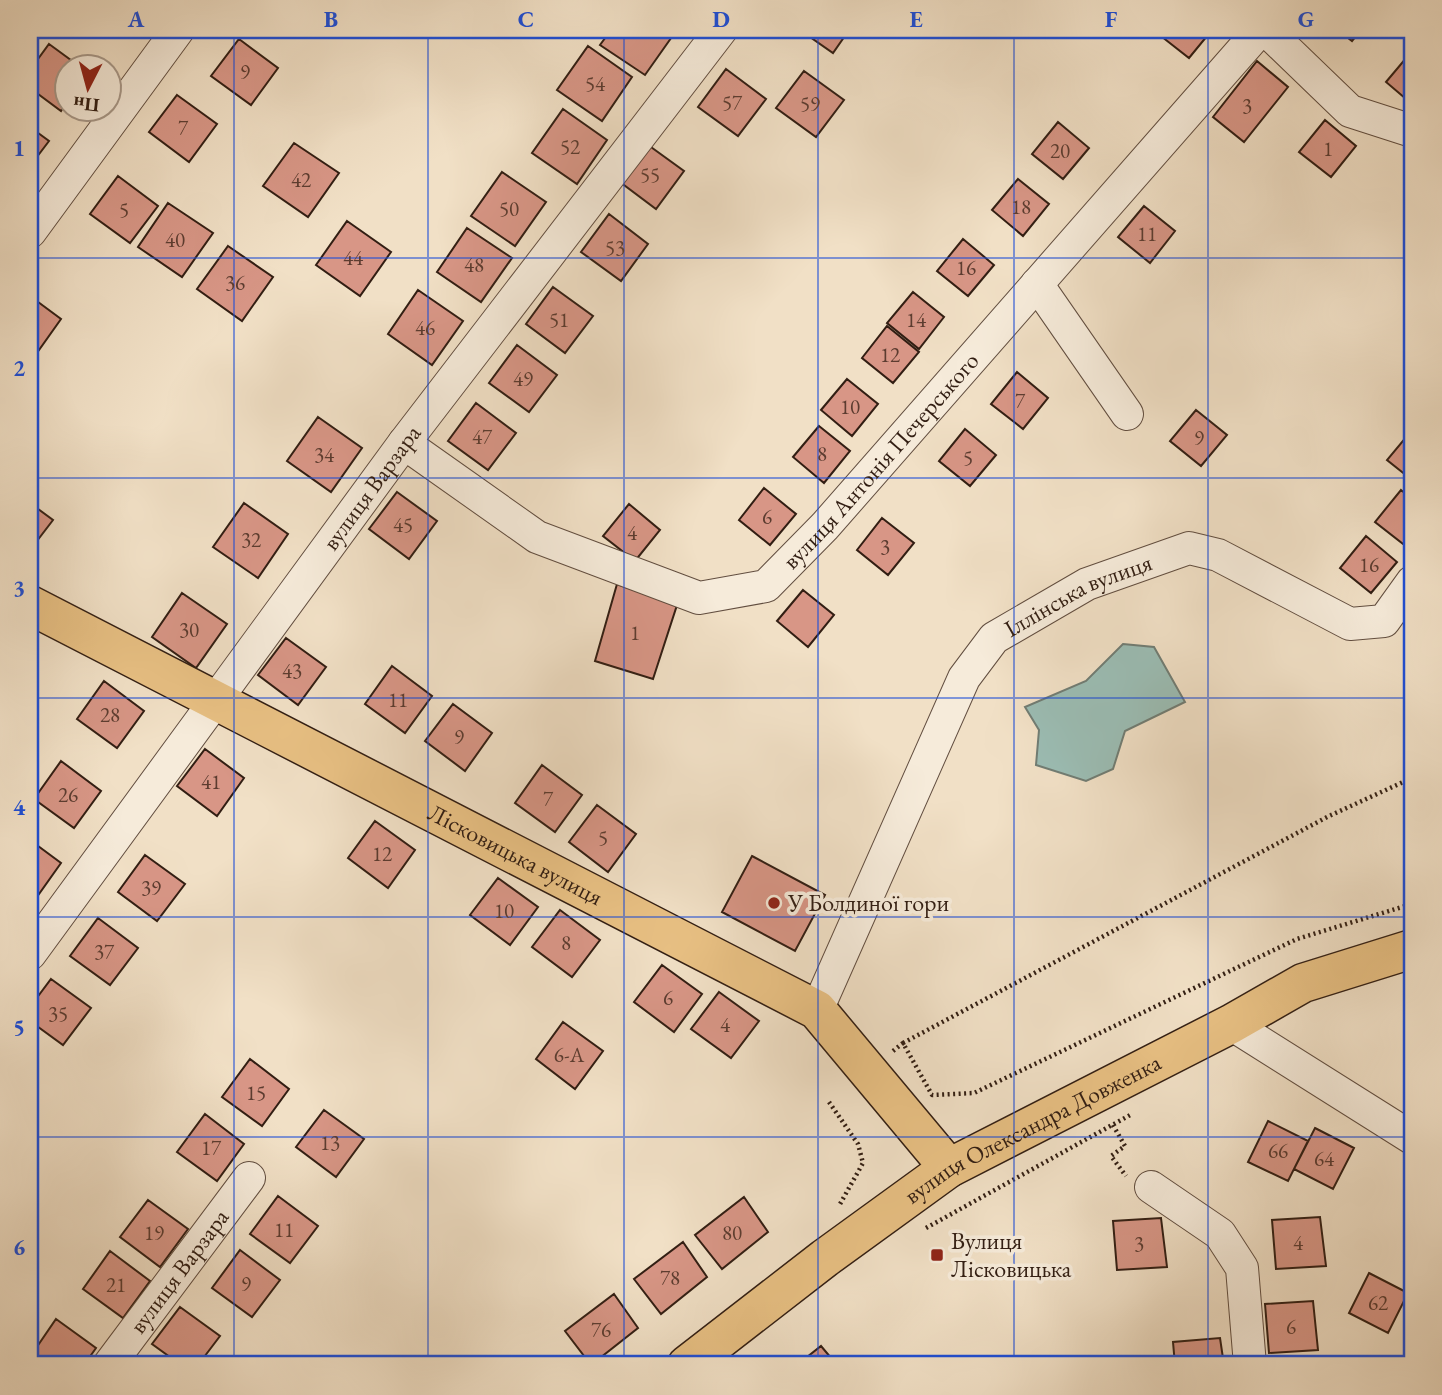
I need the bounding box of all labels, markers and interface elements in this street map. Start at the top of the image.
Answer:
text: A [127,4,145,34]
text: B [324,4,338,34]
text: C [518,4,534,34]
text: D [712,4,730,34]
text: E [909,4,923,34]
text: F [1105,4,1118,34]
text: G [1298,4,1314,34]
north arrow [52,52,122,122]
house number: 9 [240,58,250,85]
house number: 54 [585,70,606,97]
house number: 57 [722,89,743,116]
house number: 59 [800,90,820,117]
text: Пн [72,91,101,118]
house number: 3 [1242,92,1252,119]
house number: 7 [178,114,189,141]
text: 1 [13,133,25,163]
house number: 52 [560,133,580,160]
house number: 1 [1323,135,1333,162]
house number: 20 [1050,137,1070,164]
house number: 55 [640,161,660,188]
house number: 42 [291,166,311,193]
house number: 18 [1011,193,1031,220]
house number: 50 [499,195,519,222]
house number: 5 [119,196,129,223]
house number: 11 [1137,220,1157,247]
house number: 40 [165,226,185,253]
house number: 53 [605,234,625,261]
house number: 44 [343,244,364,271]
house number: 48 [464,251,484,278]
house number: 16 [956,254,976,281]
house number: 36 [225,269,245,296]
house number: 51 [549,306,569,333]
house number: 14 [906,306,927,333]
house number: 46 [415,314,435,341]
house number: 12 [880,341,900,368]
street label: вулиця Антонія Печерського [775,345,985,575]
text: 2 [13,353,25,383]
house number: 49 [513,365,533,392]
house number: 7 [1015,387,1026,414]
house number: 10 [840,393,860,420]
street label: вулиця Варзара [315,418,428,556]
house number: 47 [472,423,493,450]
house number: 9 [1194,424,1204,451]
house number: 8 [817,440,827,467]
house number: 34 [314,441,335,468]
house number: 5 [963,444,973,471]
house number: 6 [762,503,772,530]
house number: 45 [393,511,413,538]
house number: 4 [627,519,638,546]
house number: 32 [241,526,261,553]
house number: 3 [880,533,890,560]
street label: Іллінська вулиця [998,546,1156,644]
house number: 16 [1359,551,1379,578]
text: 3 [13,573,25,603]
house number: 30 [179,616,199,643]
house number: 1 [630,619,640,646]
house number: 43 [282,657,302,684]
house number: 11 [388,686,408,713]
house number: 28 [100,701,120,728]
house number: 9 [454,723,464,750]
house number: 41 [201,768,221,795]
house number: 26 [58,781,78,808]
house number: 7 [543,785,554,812]
text: 4 [13,792,26,822]
street label: Лісковицька вулиця [423,797,609,912]
house number: 5 [598,824,608,851]
house number: 12 [372,840,392,867]
house number: 39 [141,874,161,901]
place label: У Болдиної гори [787,887,949,918]
marker: У Болдиної гори [766,895,782,911]
house number: 10 [494,897,514,924]
house number: 8 [561,929,571,956]
house number: 37 [94,938,115,965]
house number: 6 [663,984,673,1011]
house number: 35 [48,1000,68,1027]
house number: 4 [720,1011,731,1038]
text: 5 [13,1012,25,1042]
house number: 6-А [554,1041,585,1068]
street label: вулиця Олександра Довженка [898,1046,1166,1211]
house number: 15 [246,1079,266,1106]
house number: 13 [320,1129,340,1156]
house number: 17 [201,1134,222,1161]
house number: 66 [1268,1137,1288,1164]
house number: 64 [1314,1145,1335,1172]
street label: вулиця Варзара [122,1202,236,1340]
house number: 11 [274,1216,294,1243]
house number: 19 [144,1219,164,1246]
house number: 80 [722,1219,742,1246]
place label: Вулиця Лісковицька [951,1225,1072,1284]
house number: 4 [1293,1229,1304,1256]
house number: 3 [1134,1230,1144,1257]
text: 6 [13,1232,25,1262]
marker: Вулиця Лісковицька [929,1247,945,1263]
house number: 78 [660,1264,680,1291]
house number: 9 [241,1270,251,1297]
house number: 21 [106,1271,126,1298]
house number: 62 [1368,1289,1388,1316]
house number: 6 [1286,1313,1296,1340]
house number: 76 [591,1316,611,1343]

